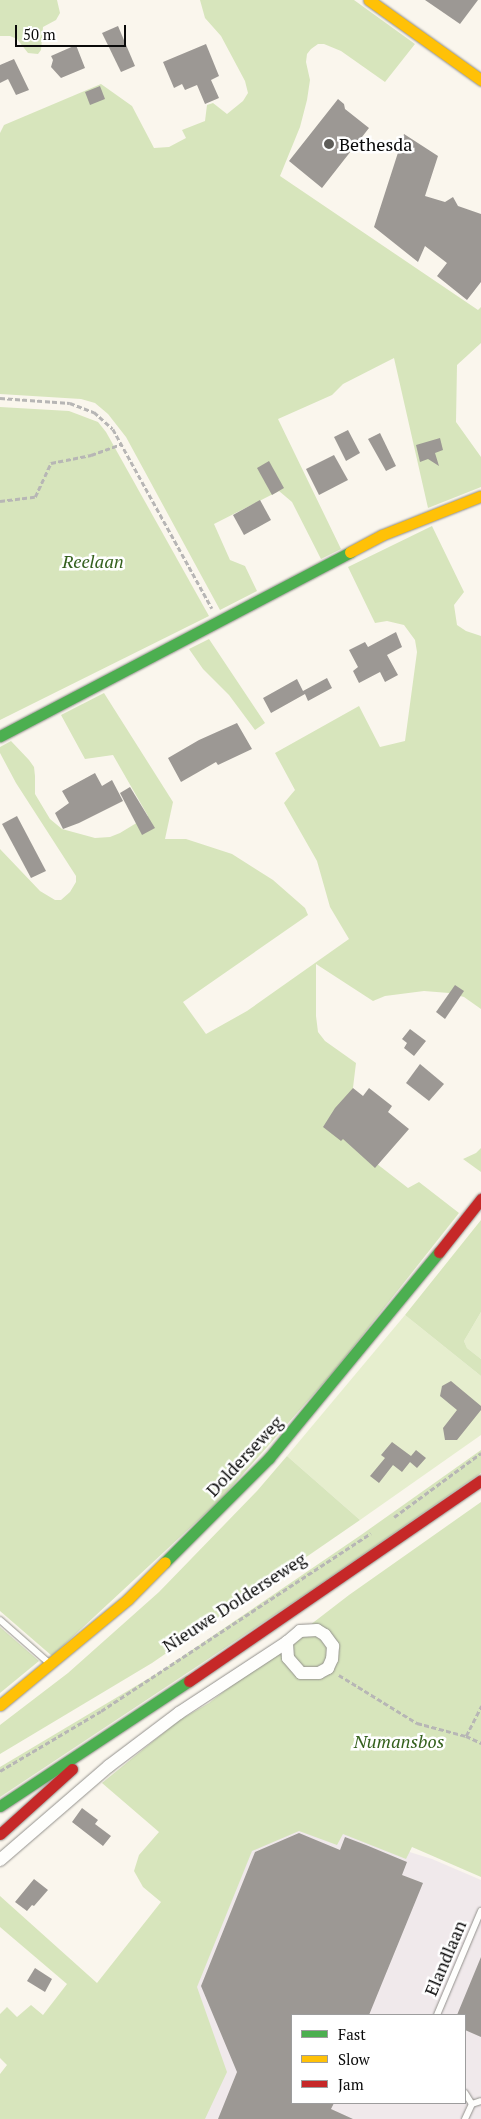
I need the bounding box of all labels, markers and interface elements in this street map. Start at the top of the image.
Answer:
scale bar [18,15,129,47]
text: 50 m [23,24,56,44]
place label: Bethesda [339,133,412,155]
marker: Bethesda [323,138,335,150]
park label: Reelaan [62,550,124,572]
street label: Dolderseweg [201,1411,287,1501]
street label: Nieuwe Dolderseweg [158,1548,310,1656]
park label: Numansbos [354,1730,444,1752]
street label: Elandlaan [419,1917,471,1999]
legend [291,2014,466,2104]
text: Fast [338,2024,366,2044]
text: Slow [338,2049,370,2069]
text: Jam [338,2074,364,2094]

